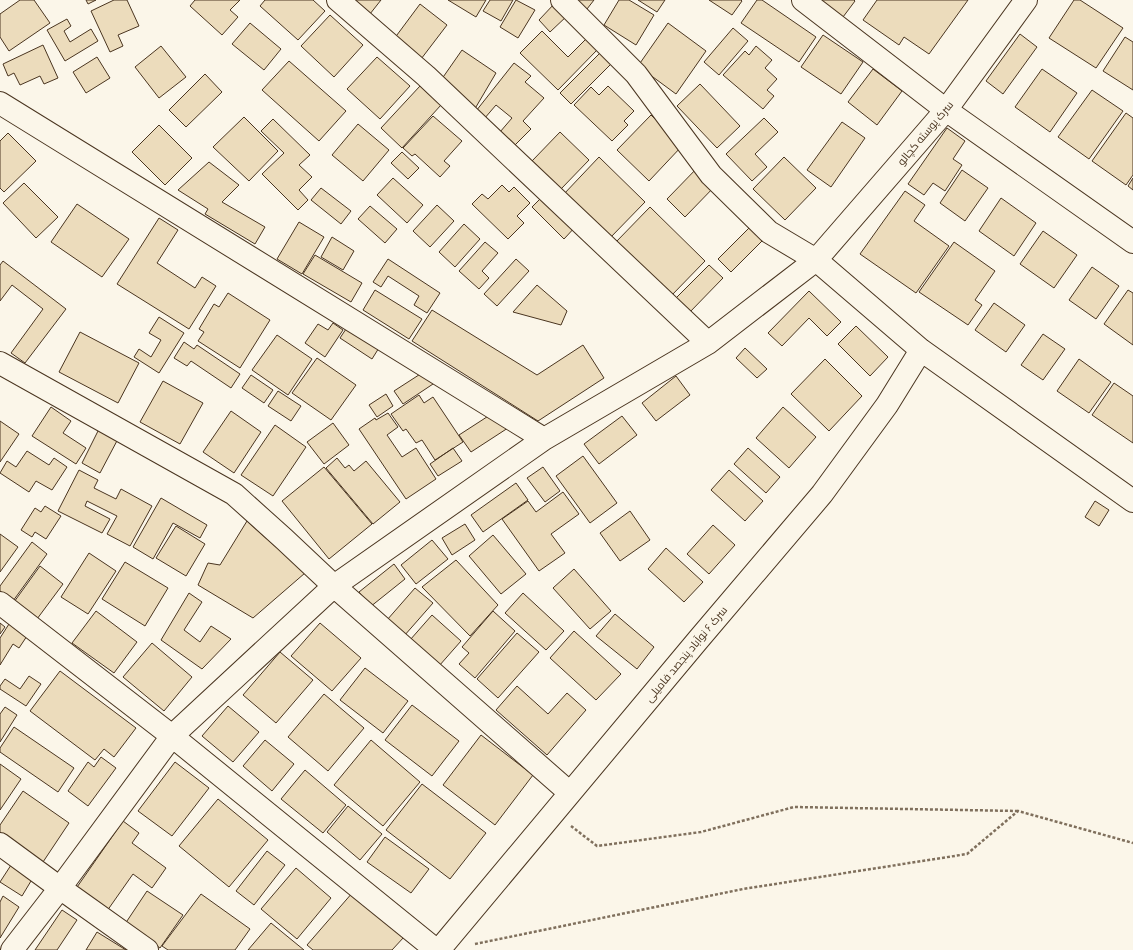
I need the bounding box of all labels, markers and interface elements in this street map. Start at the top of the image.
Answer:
street label: سرک پوسته کچالو [894,98,956,168]
street label: سرک ۶ نوآباد پنجصد فامیلی [642,603,730,705]

